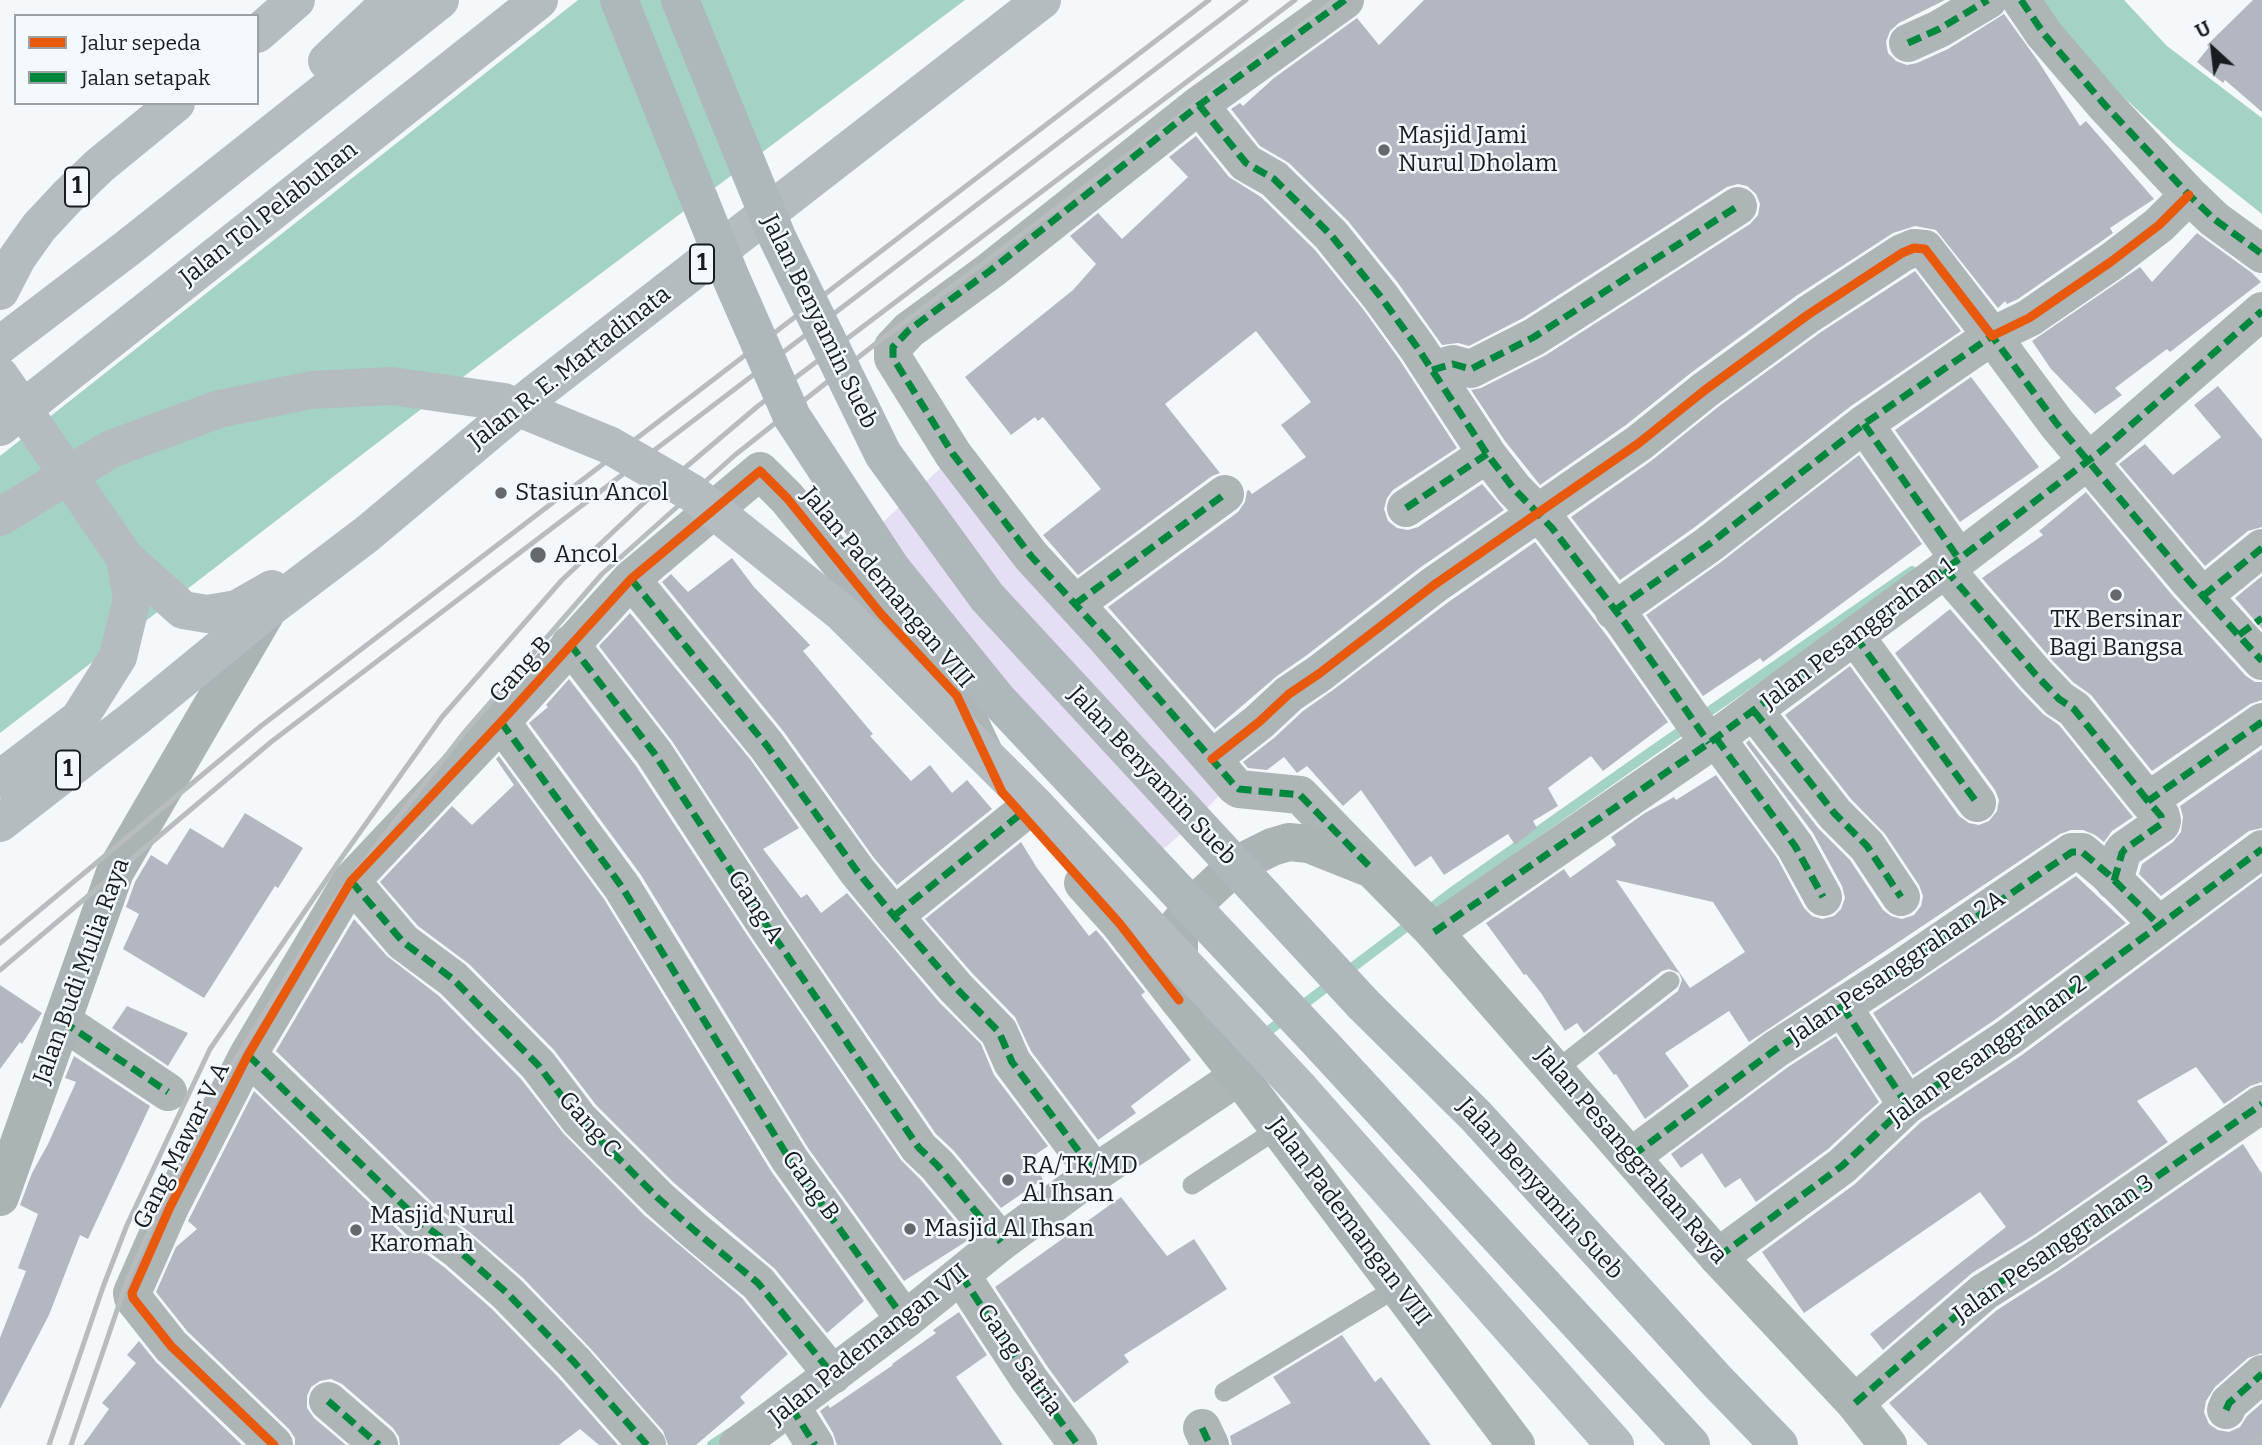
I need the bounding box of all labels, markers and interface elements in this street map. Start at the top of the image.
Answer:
legend [14,14,259,105]
north arrow [2178,14,2248,84]
text: U [2192,16,2215,43]
text: Jalur sepeda [81,30,201,56]
text: Jalan setapak [81,65,210,91]
place label: Masjid Jami Nurul Dholam [1398,122,1557,178]
street label: Jalan Tol Pelabuhan [174,136,364,292]
marker: Masjid Jami Nurul Dholam [1376,142,1392,158]
road number: 1 [65,168,89,206]
street label: Jalan Benyamin Sueb [755,210,883,434]
road number: 1 [690,244,714,284]
street label: Jalan R. E. Martadinata [463,280,677,456]
place label: Stasiun Ancol [515,479,668,507]
street label: Jalan Pademangan VIII [795,482,979,694]
marker: Stasiun Ancol [493,485,509,501]
place label: Ancol [554,541,618,569]
marker: Ancol [528,545,548,565]
street label: Jalan Pesanggrahan 1 [1756,552,1960,716]
marker: TK Bersinar Bagi Bangsa [2108,587,2124,603]
place label: TK Bersinar Bagi Bangsa [2049,606,2183,662]
street label: Gang B [484,631,558,709]
street label: Jalan Benyamin Sueb [1062,680,1242,872]
road number: 1 [56,750,80,790]
street label: Jalan Budi Mulia Raya [28,854,136,1088]
street label: Gang A [721,865,789,949]
street label: Jalan Pesanggrahan 2A [1783,885,2011,1051]
street label: Jalan Pesanggrahan 2 [1883,969,2093,1133]
street label: Jalan Pesanggrahan Raya [1529,1042,1733,1270]
street label: Gang Mawar V A [128,1058,236,1234]
street label: Gang C [552,1086,626,1164]
street label: Jalan Benyamin Sueb [1451,1092,1629,1286]
street label: Jalan Pademangan VIII [1261,1112,1437,1332]
street label: Gang B [775,1145,845,1227]
place label: RA/TK/MD Al Ihsan [1022,1152,1138,1208]
street label: Jalan Pesanggrahan 3 [1948,1169,2160,1329]
marker: RA/TK/MD Al Ihsan [1000,1172,1016,1188]
place label: Masjid Nurul Karomah [370,1202,514,1258]
place label: Masjid Al Ihsan [924,1215,1094,1243]
marker: Masjid Al Ihsan [902,1221,918,1237]
marker: Masjid Nurul Karomah [348,1222,364,1238]
street label: Jalan Pademangan VII [764,1258,974,1432]
street label: Gang Satria [970,1299,1068,1421]

